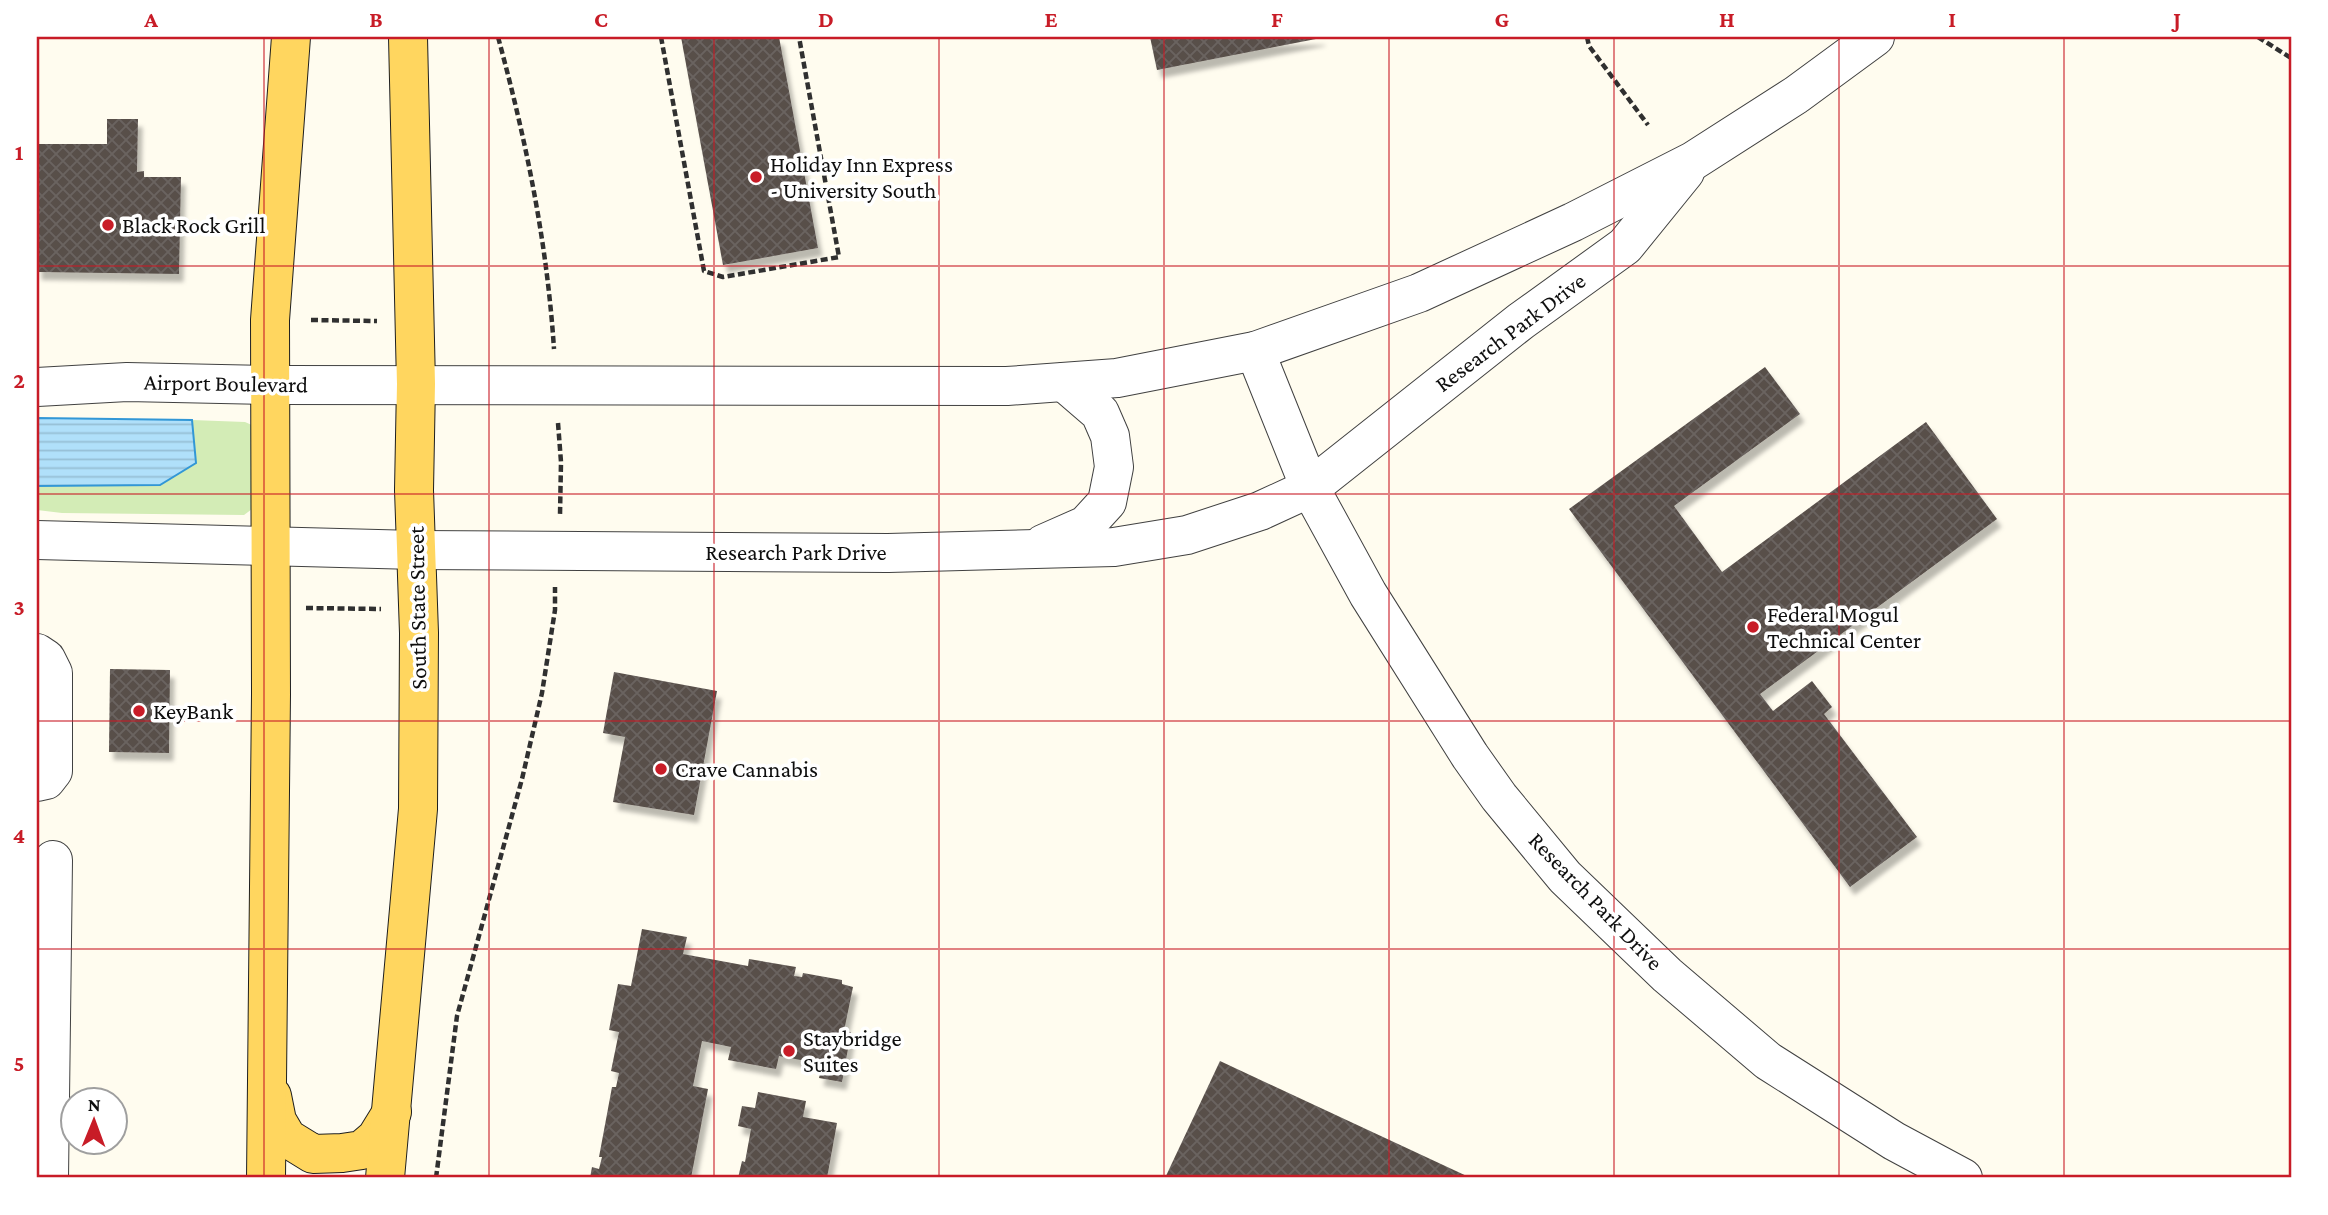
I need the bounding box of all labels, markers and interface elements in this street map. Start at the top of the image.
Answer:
text: A [143,6,158,32]
text: B [369,6,383,32]
text: C [594,6,608,32]
text: D [818,6,834,32]
text: E [1044,6,1058,32]
text: F [1271,6,1283,32]
text: G [1495,6,1510,32]
text: H [1719,6,1735,32]
text: I [1948,6,1956,32]
text: J [2171,6,2181,32]
text: 1 [15,139,24,165]
place label: Holiday Inn Express - University South [770,151,953,203]
marker: Holiday Inn Express - University South [748,169,764,185]
place label: Black Rock Grill [122,212,265,238]
marker: Black Rock Grill [100,217,116,233]
street label: Research Park Drive [1430,267,1590,397]
text: 2 [13,367,25,393]
street label: Airport Boulevard [144,369,308,397]
street label: South State Street [403,526,431,690]
street label: Research Park Drive [705,539,887,565]
text: 3 [13,594,25,620]
place label: Federal Mogul Technical Center [1767,601,1921,653]
marker: Federal Mogul Technical Center [1745,619,1761,635]
place label: KeyBank [153,698,233,724]
marker: KeyBank [131,703,147,719]
place label: Crave Cannabis [675,756,818,782]
marker: Crave Cannabis [653,761,669,777]
text: 4 [13,822,25,848]
street label: Research Park Drive [1524,827,1668,975]
place label: Staybridge Suites [803,1025,902,1077]
marker: Staybridge Suites [781,1043,797,1059]
text: 5 [13,1050,25,1076]
north arrow [60,1086,130,1156]
text: N [88,1094,101,1115]

